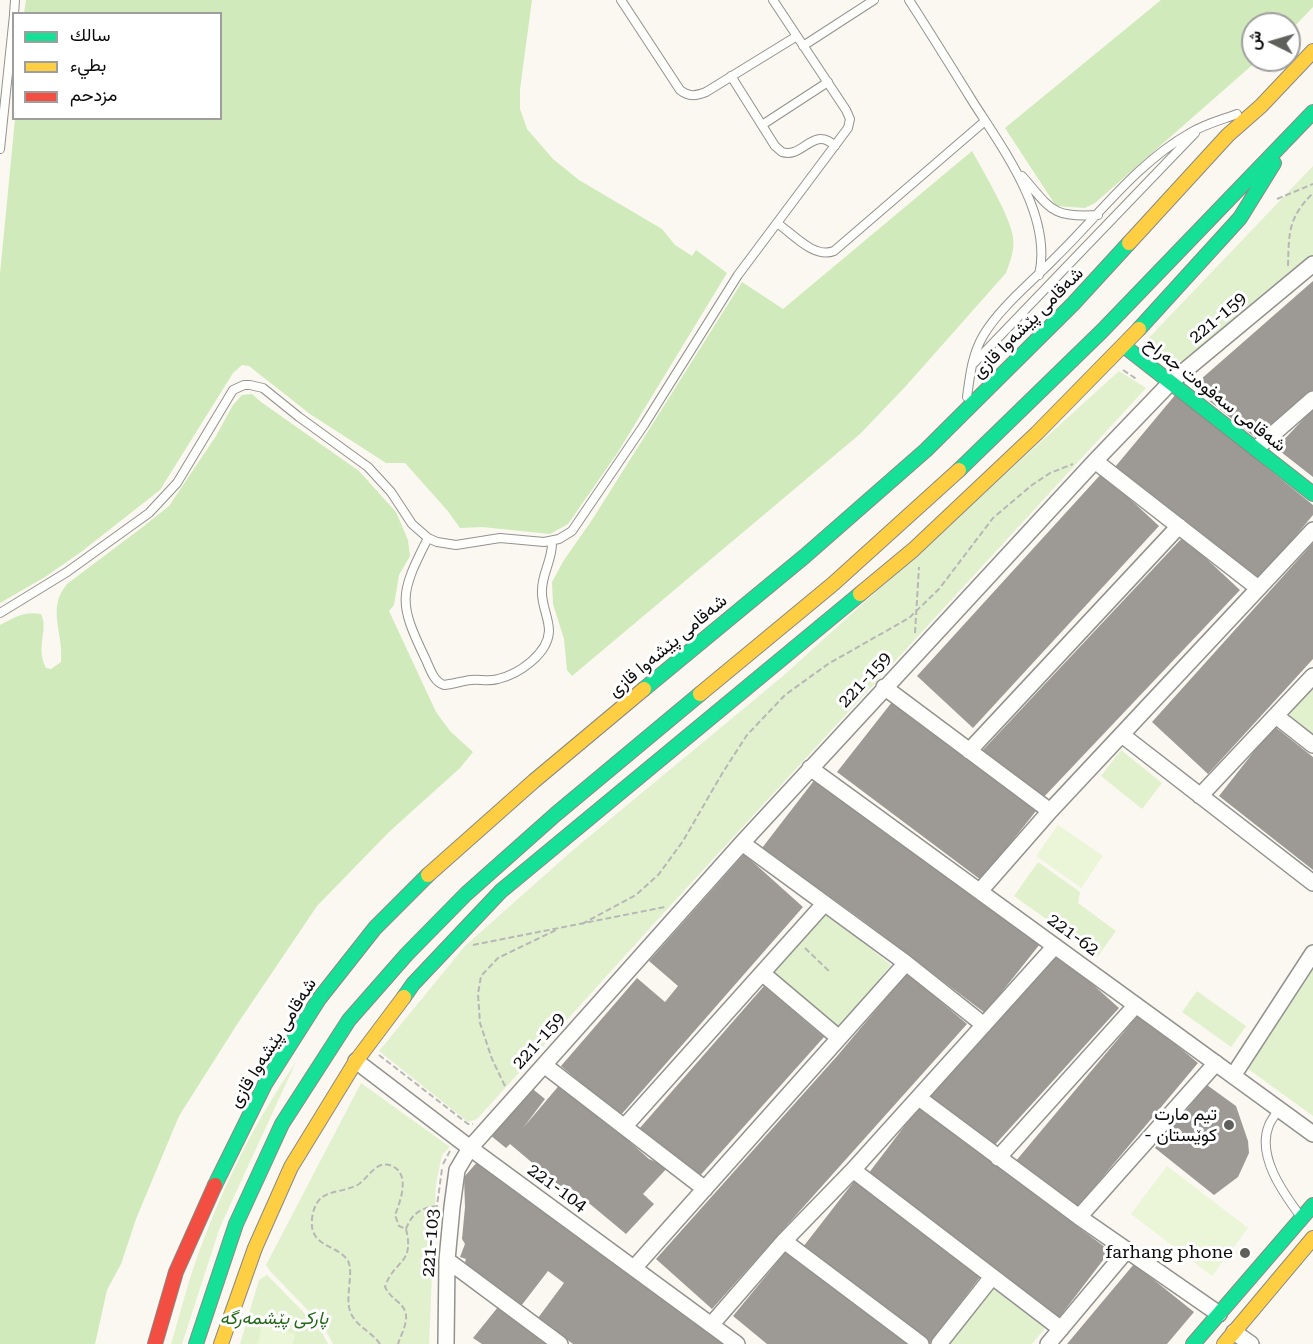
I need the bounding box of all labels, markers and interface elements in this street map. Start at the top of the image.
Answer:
legend [12,12,222,120]
north arrow [1241,12,1301,72]
text: سالك [70,24,110,45]
text: ش [1244,30,1265,51]
text: بطيء [70,54,106,75]
text: مزدحم [70,84,117,105]
street label: شەقامی پێشەوا قازی [968,263,1088,383]
street label: 221-159 [1185,288,1251,348]
street label: شەقامی سەفوەت جەراح [1140,333,1290,457]
street label: شەقامی پێشەوا قازی [604,590,732,702]
street label: 221-159 [834,648,896,712]
street label: 221-62 [1043,909,1103,961]
street label: شەقامی پێشەوا قازی [225,974,321,1112]
street label: 221-159 [508,1008,570,1074]
place label: تیم مارت - کوێستان [1144,1104,1217,1146]
marker: تیم مارت - کوێستان [1222,1118,1236,1132]
street label: 221-104 [523,1159,591,1217]
street label: 221-103 [418,1208,444,1278]
place label: farhang phone [1105,1242,1233,1264]
marker: farhang phone [1238,1246,1252,1260]
park label: پارکی پێشمەرگە [220,1308,328,1330]

